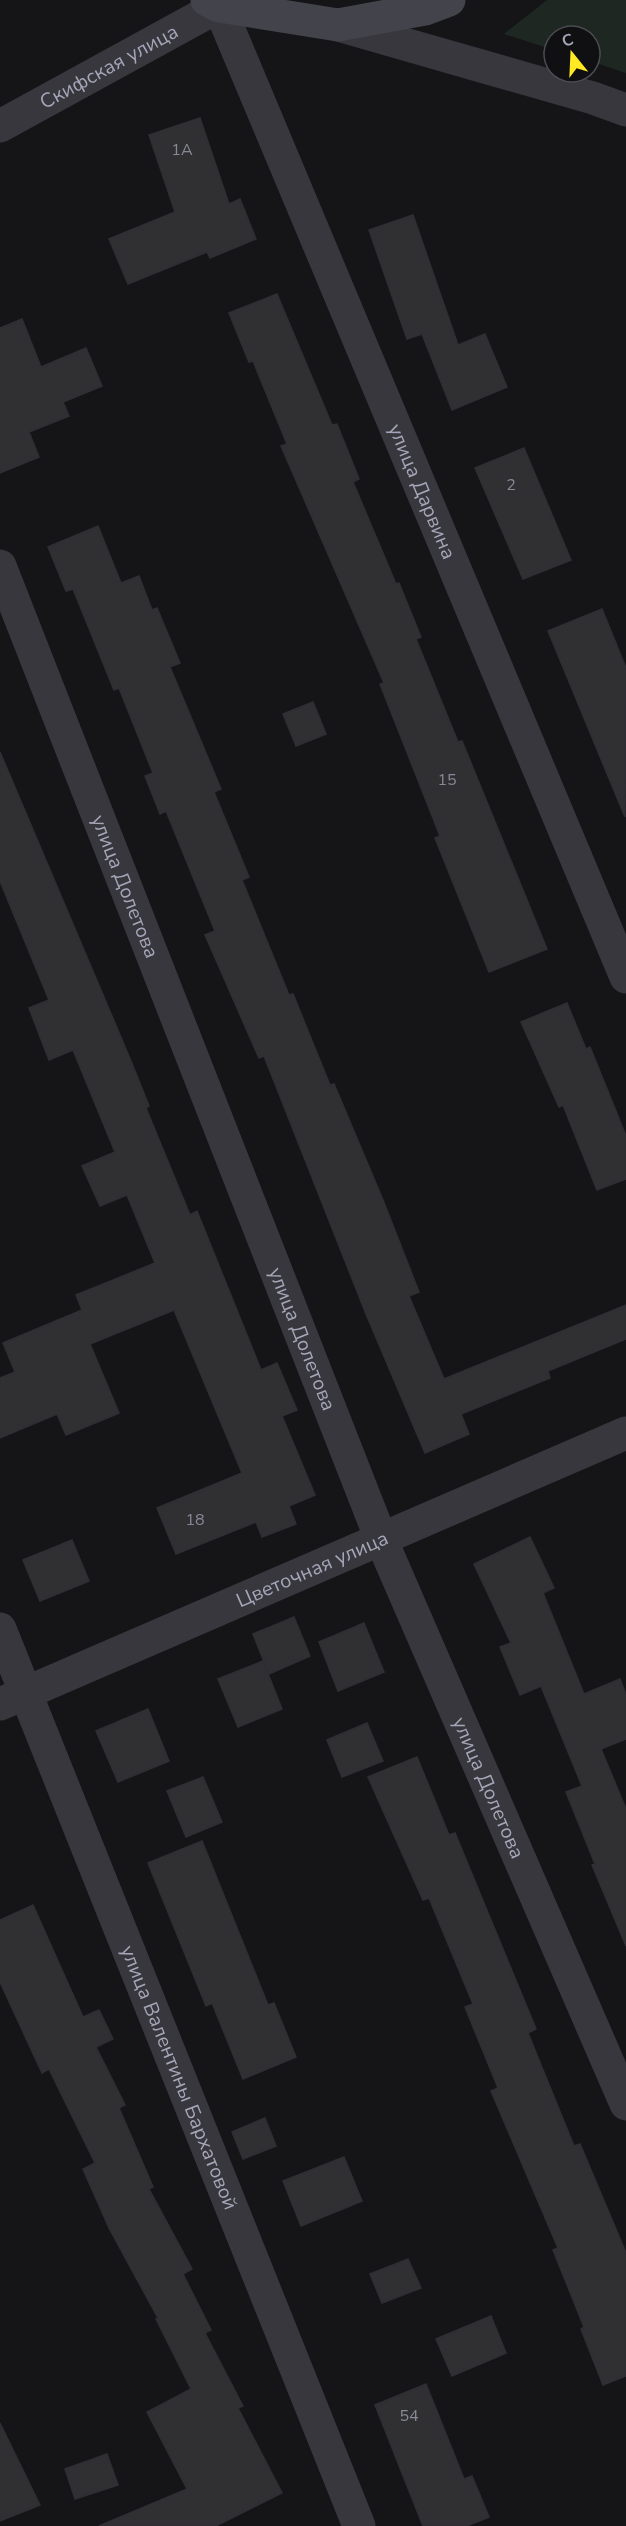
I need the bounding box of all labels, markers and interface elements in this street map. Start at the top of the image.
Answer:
street label: Скифская улица [35,18,183,115]
north arrow [542,24,602,84]
text: С [559,29,576,53]
house number: 1А [171,139,193,161]
street label: улица Дарвина [382,420,463,563]
house number: 2 [506,474,516,496]
house number: 15 [437,769,457,791]
street label: улица Долетова [85,811,166,962]
street label: улица Долетова [262,1263,343,1414]
house number: 18 [185,1509,205,1531]
street label: Цветочная улица [232,1524,392,1614]
street label: улица Долетова [446,1713,531,1863]
street label: улица Валентины Бархатовой [114,1941,245,2214]
house number: 54 [399,2405,419,2427]

